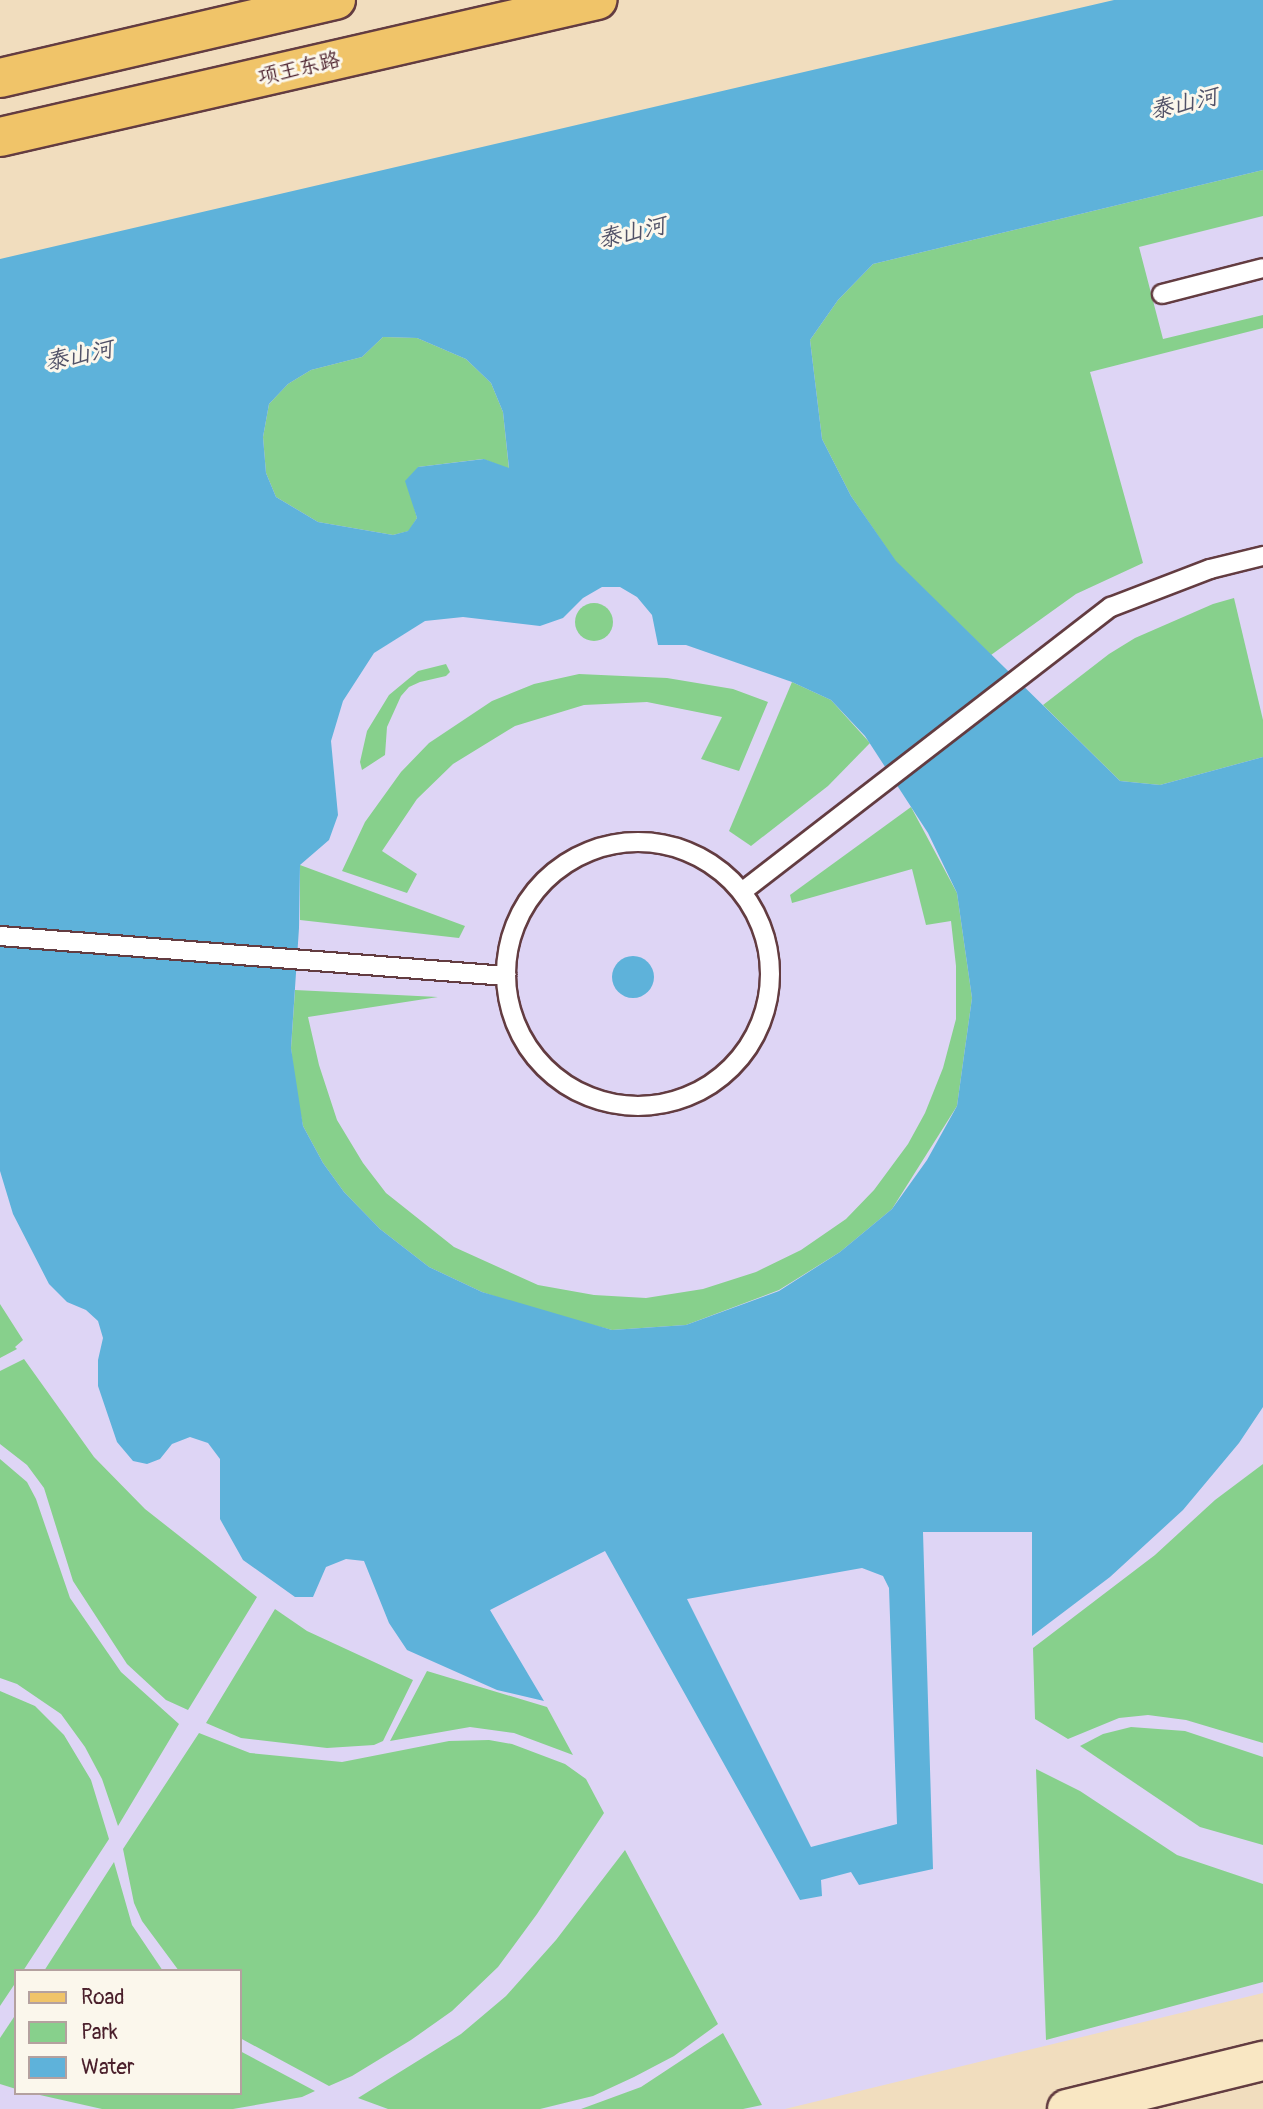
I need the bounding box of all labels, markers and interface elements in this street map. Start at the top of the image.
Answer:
street label: 项王东路 [255,47,343,91]
water label: 泰山河 [1147,83,1221,125]
water label: 泰山河 [595,212,669,254]
water label: 泰山河 [42,335,116,377]
legend [14,1969,242,2095]
text: Road [81,1984,125,2011]
text: Park [81,2019,118,2046]
text: Water [81,2054,134,2081]

